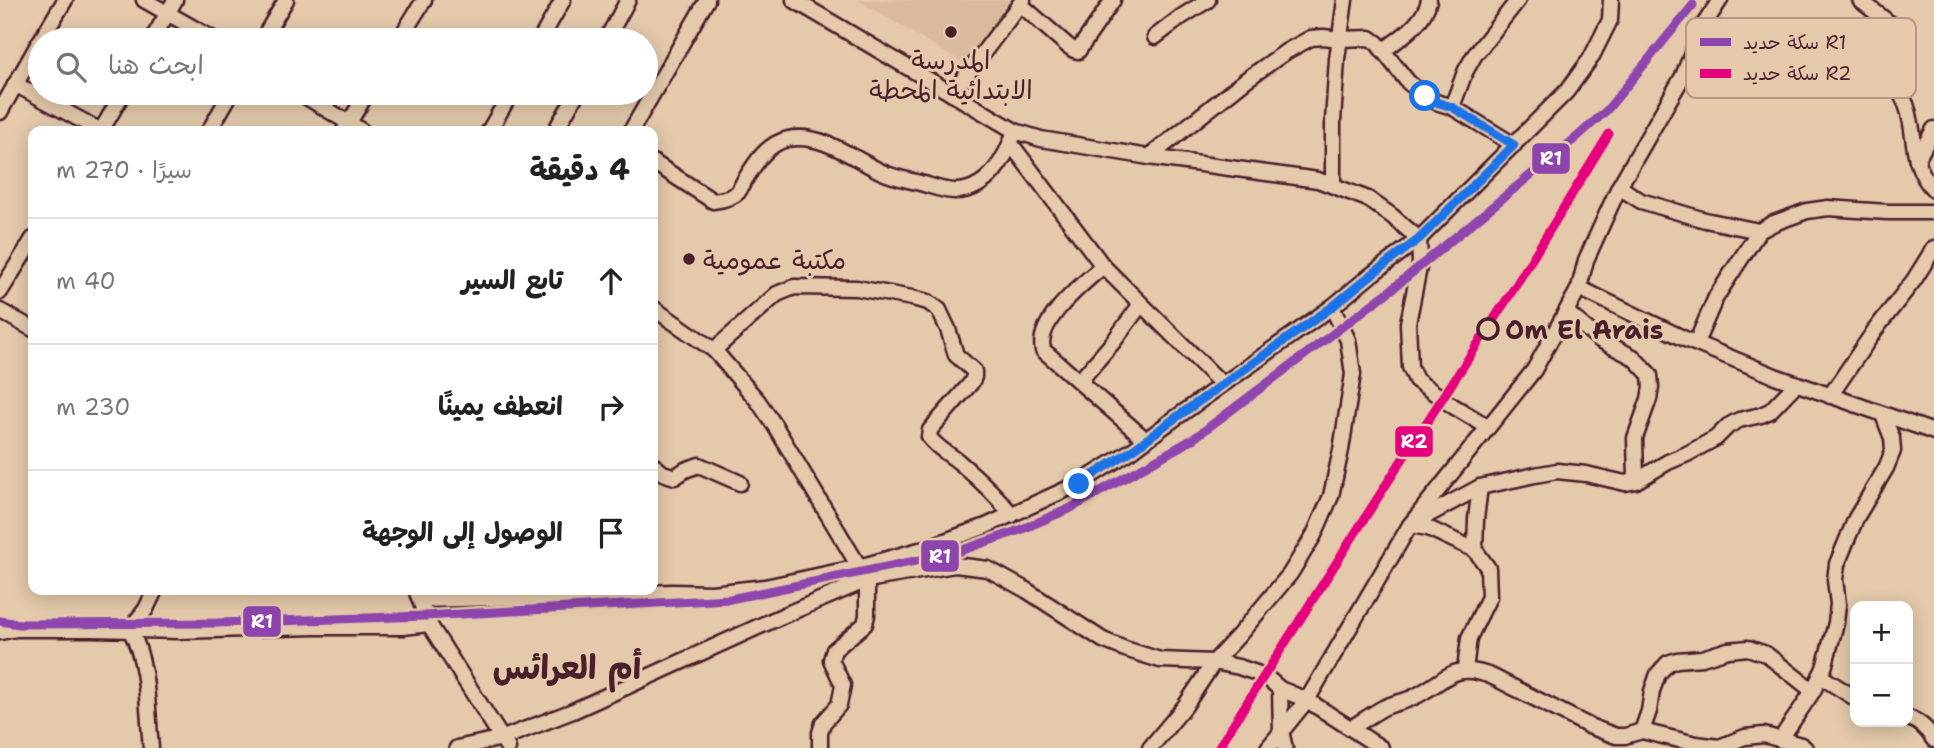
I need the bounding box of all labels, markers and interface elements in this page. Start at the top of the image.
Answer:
legend [1686,18,1916,98]
marker: المدرسة الابتدائية المحطة [943,24,959,40]
search box [28,28,658,105]
text: سكة حديد R1 [1743,30,1846,55]
place label: المدرسة الابتدائية المحطة [869,42,1033,107]
text: ابحث هنا [108,47,204,82]
icon: search [52,48,90,86]
text: سكة حديد R2 [1743,61,1851,86]
route start [1409,80,1440,111]
line badge: R1 [1531,142,1571,175]
text: R1 [1540,146,1562,171]
text: 4 دقيقة [529,149,630,190]
text: سيرًا · 270 m [56,155,192,185]
place label: مكتبة عمومية [703,242,846,277]
marker: مكتبة عمومية [681,251,697,267]
text: تابع السير [461,262,563,297]
icon: ahead [592,262,630,300]
text: 40 m [56,266,116,296]
place label: Om El Arais [1505,312,1664,347]
marker: Om El Arais [1477,318,1499,340]
text: انعطف يمينًا [438,388,563,423]
icon: right [592,388,630,426]
text: 230 m [56,392,130,422]
line badge: R2 [1394,425,1434,458]
text: R2 [1400,429,1428,454]
route end [1063,468,1094,499]
text: الوصول إلى الوجهة [362,514,563,549]
icon: arrive [592,514,630,552]
line badge: R1 [920,539,960,573]
text: R1 [929,544,951,569]
map controls [1850,601,1913,727]
button: + [1850,601,1913,664]
line badge: R1 [242,605,282,638]
text: R1 [251,609,273,634]
district label: أم العرائس [493,645,642,693]
button: − [1850,664,1913,727]

